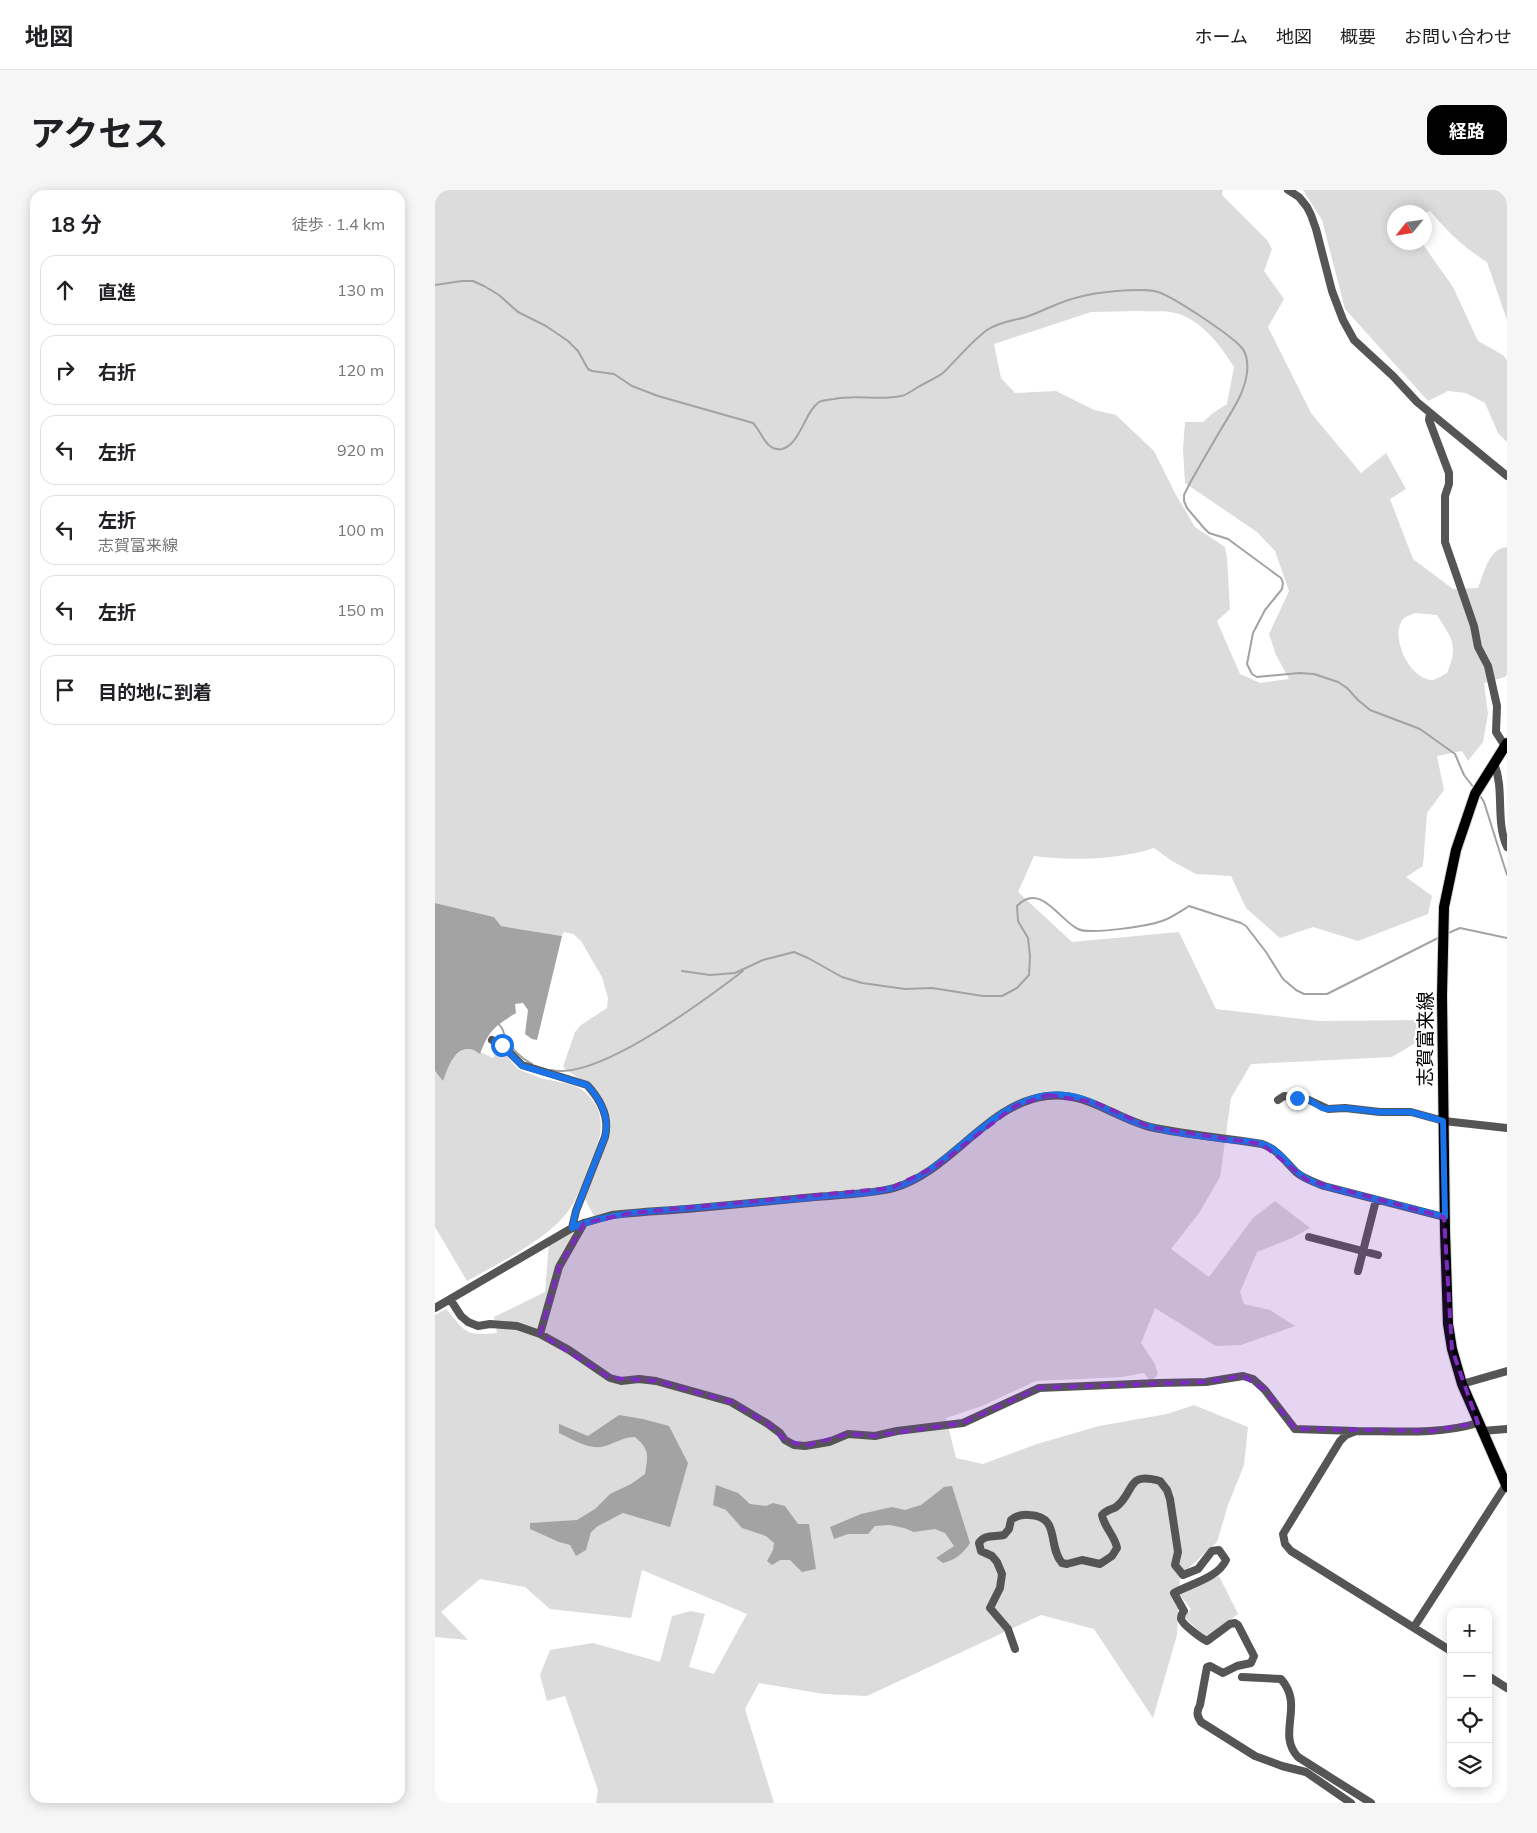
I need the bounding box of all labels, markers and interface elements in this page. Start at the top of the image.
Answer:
text: 地図 [25,21,73,51]
text: ホーム [1195,25,1248,48]
text: 地図 [1276,25,1312,48]
text: 概要 [1340,25,1376,48]
text: お問い合わせ [1404,25,1512,48]
button: 経路 [1427,105,1507,155]
text: アクセス [30,111,168,155]
north arrow [1387,205,1432,250]
text: 18 分 [50,211,102,237]
text: 徒歩 · 1.4 km [292,214,385,234]
icon: ahead [51,276,79,304]
text: 直進 [98,280,136,304]
text: 130 m [337,280,384,300]
icon: right [51,356,79,384]
text: 右折 [98,360,136,384]
text: 120 m [337,360,384,380]
icon: left [51,436,79,464]
text: 左折 [98,440,136,464]
text: 920 m [337,440,384,460]
text: 左折 [98,508,136,532]
icon: left [51,516,79,544]
text: 100 m [337,520,384,540]
text: 志賀富来線 [98,535,178,555]
icon: left [51,596,79,624]
text: 左折 [98,600,136,624]
text: 150 m [337,600,384,620]
icon: arrive [51,676,79,704]
text: 目的地に到着 [98,680,212,704]
street label: 志賀富来線 [1413,991,1437,1087]
route start [491,1034,514,1057]
route end [1286,1087,1309,1110]
map controls [1447,1608,1492,1788]
button: + [1447,1608,1492,1653]
button: − [1447,1653,1492,1698]
button: locate [1447,1698,1492,1743]
button: layers [1447,1743,1492,1788]

